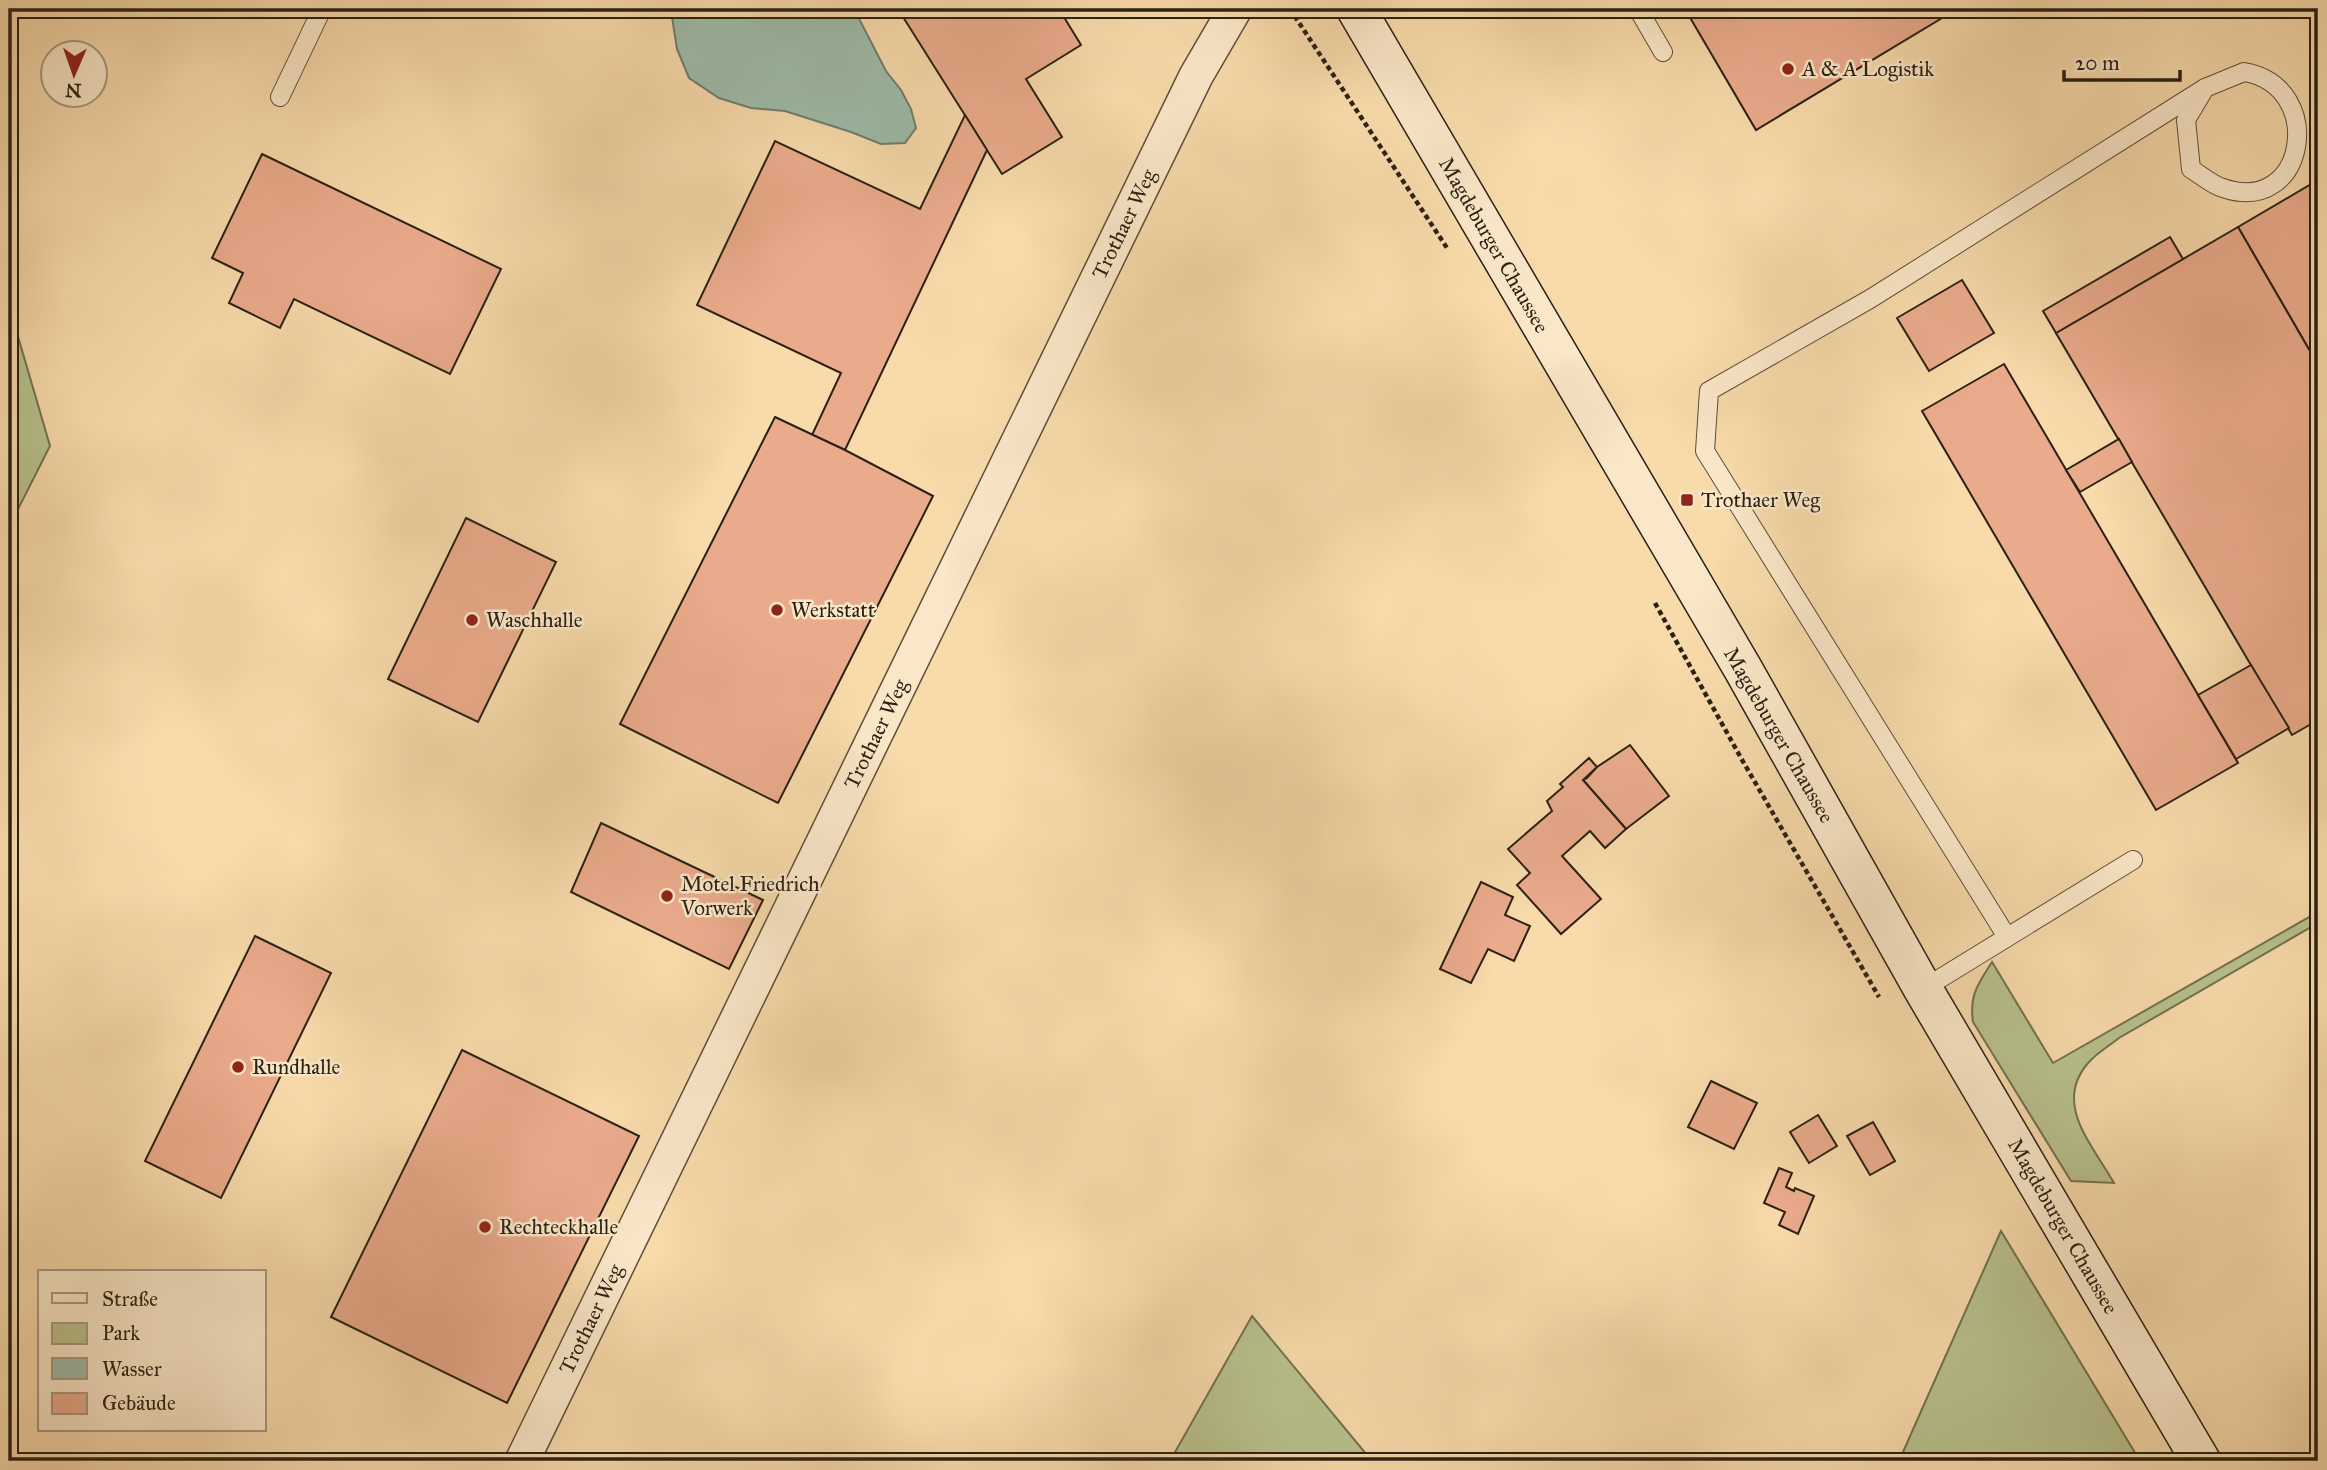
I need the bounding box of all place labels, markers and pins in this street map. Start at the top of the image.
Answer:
place label: A & A Logistik [1801,56,1934,82]
marker: A & A Logistik [1780,61,1796,77]
place label: Trothaer Weg [1701,487,1820,513]
marker: Trothaer Weg [1679,492,1695,508]
place label: Werkstatt [791,597,876,623]
marker: Werkstatt [769,602,785,618]
place label: Waschhalle [486,607,583,633]
marker: Waschhalle [464,612,480,628]
place label: Motel Friedrich Vorwerk [680,871,820,921]
marker: Motel Friedrich Vorwerk [659,888,675,904]
place label: Rundhalle [252,1054,341,1080]
marker: Rundhalle [230,1059,246,1075]
place label: Rechteckhalle [499,1214,618,1240]
marker: Rechteckhalle [477,1219,493,1235]

